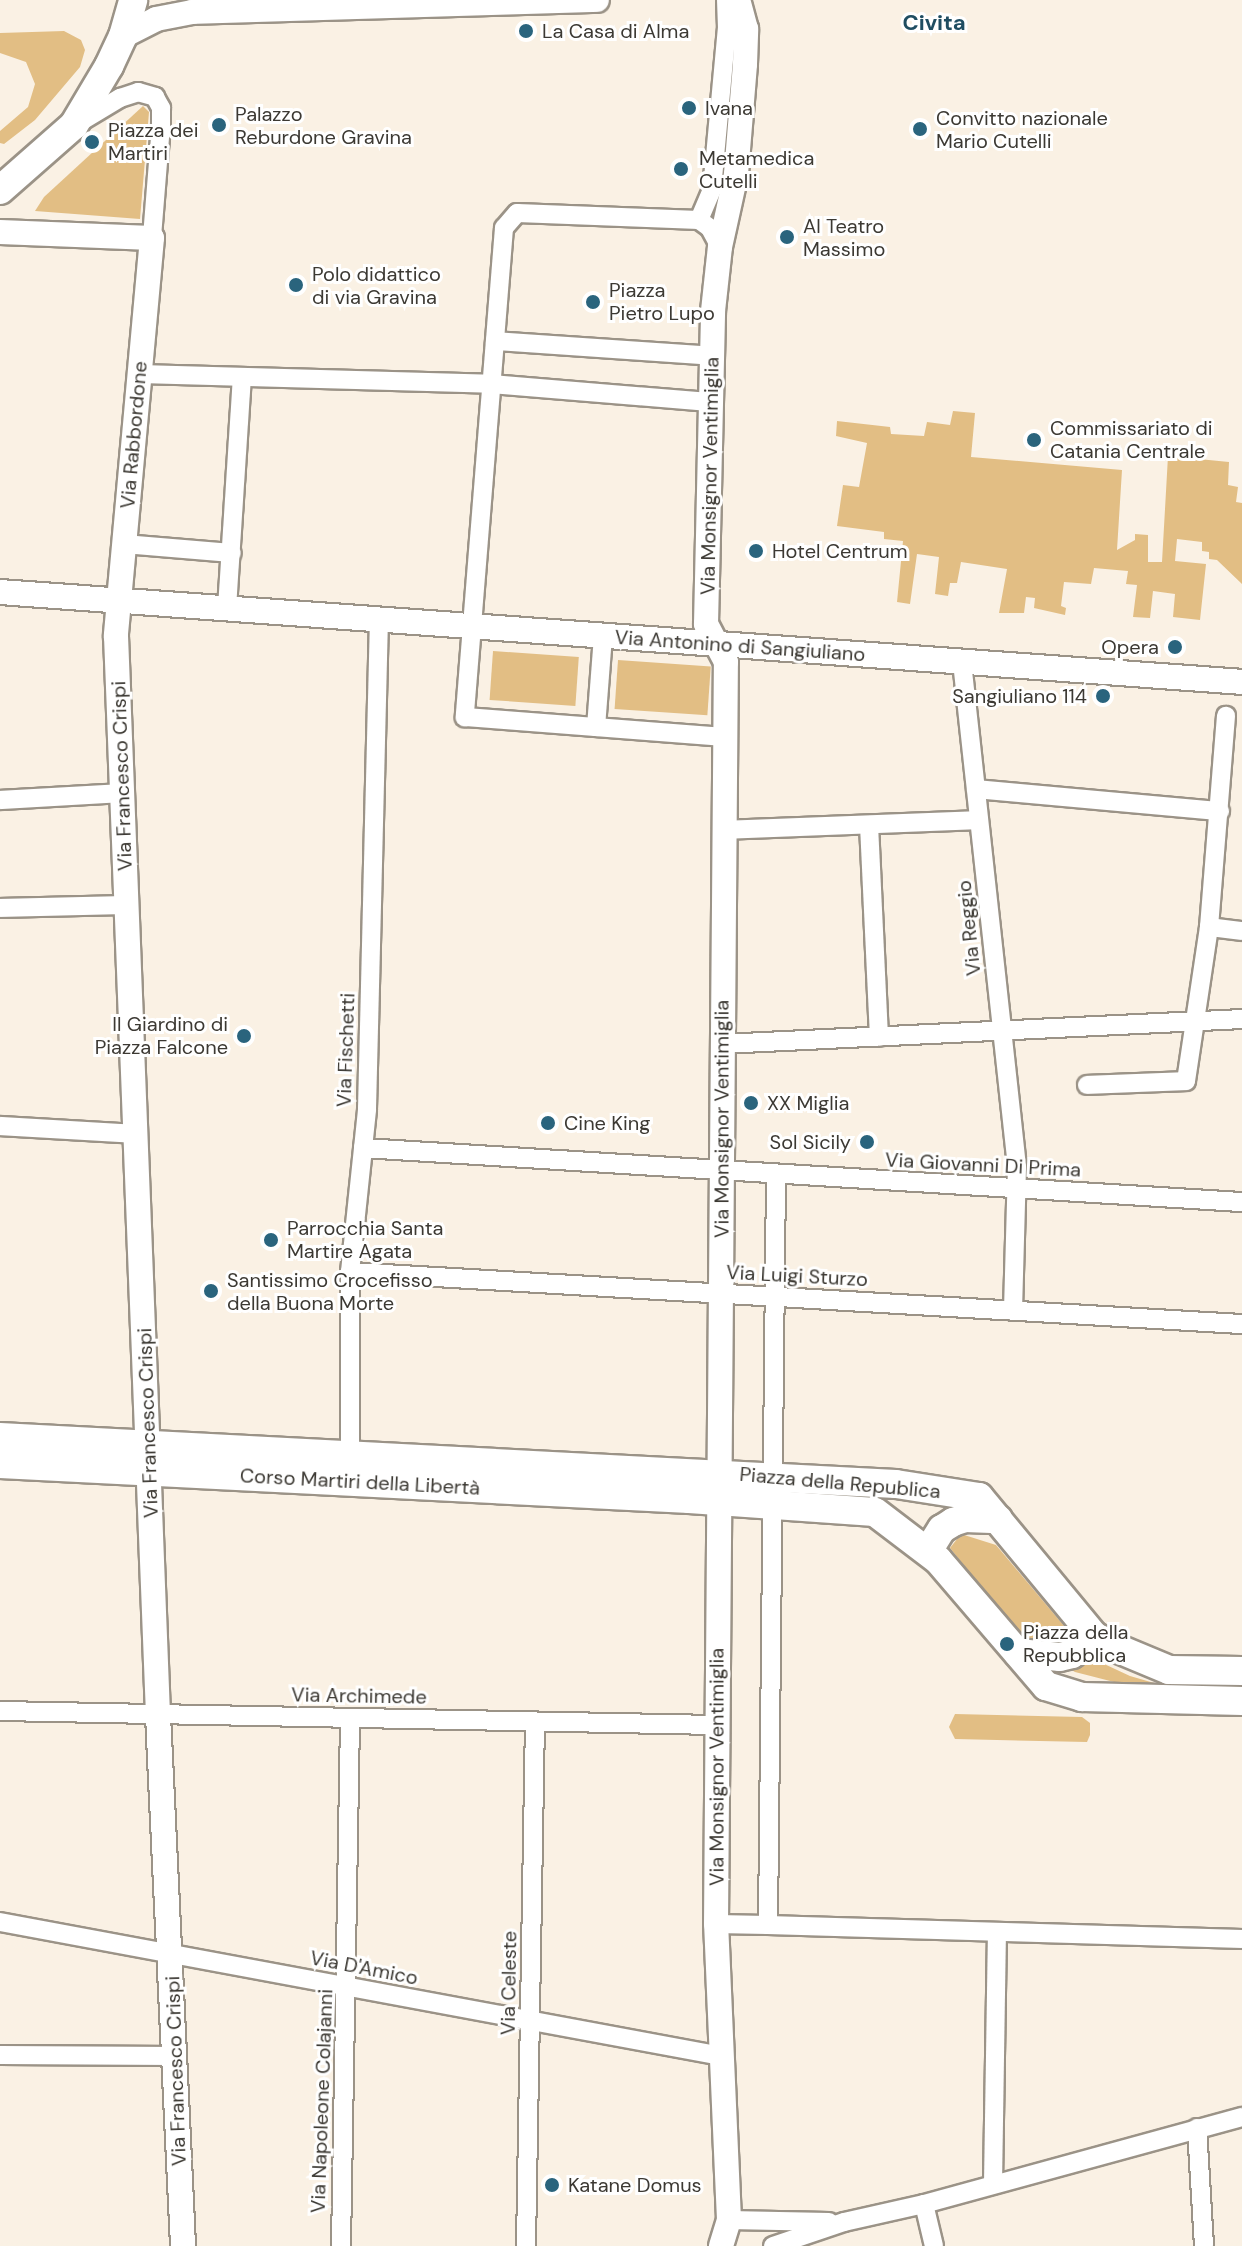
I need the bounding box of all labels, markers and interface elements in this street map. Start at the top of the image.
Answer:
district label: Civita [902,10,966,36]
place label: La Casa di Alma [542,19,689,43]
marker: La Casa di Alma [517,22,535,40]
place label: Ivana [705,96,753,120]
marker: Ivana [680,99,698,117]
place label: Palazzo Reburdone Gravina [235,102,412,149]
place label: Convitto nazionale Mario Cutelli [936,106,1108,153]
marker: Palazzo Reburdone Gravina [210,116,228,134]
place label: Piazza dei Martiri [108,118,198,165]
marker: Convitto nazionale Mario Cutelli [911,120,929,138]
marker: Piazza dei Martiri [83,133,101,151]
place label: Metamedica Cutelli [699,146,814,193]
marker: Metamedica Cutelli [670,158,692,180]
place label: Al Teatro Massimo [803,214,885,261]
marker: Al Teatro Massimo [778,228,796,246]
place label: Polo didattico di via Gravina [312,262,441,309]
marker: Polo didattico di via Gravina [287,276,305,294]
place label: Piazza Pietro Lupo [609,278,715,325]
marker: Piazza Pietro Lupo [584,293,602,311]
street label: Via Monsignor Ventimiglia [696,357,724,595]
street label: Via Rabbordone [116,360,152,510]
place label: Commissariato di Catania Centrale [1050,416,1212,463]
marker: Commissariato di Catania Centrale [1025,431,1043,449]
place label: Hotel Centrum [772,539,907,563]
marker: Hotel Centrum [747,542,765,560]
street label: Via Antonino di Sangiuliano [614,625,866,667]
place label: Opera [1101,635,1159,659]
marker: Opera [1166,638,1184,656]
street label: Via Francesco Crispi [107,681,137,871]
place label: Sangiuliano 114 [952,684,1087,708]
marker: Sangiuliano 114 [1094,687,1112,705]
street label: Via Reggio [952,879,986,977]
street label: Via Fischetti [332,992,360,1108]
street label: Via Monsignor Ventimiglia [710,1000,734,1238]
place label: Il Giardino di Piazza Falcone [95,1012,228,1059]
marker: Il Giardino di Piazza Falcone [235,1027,253,1045]
place label: XX Miglia [767,1091,849,1115]
marker: XX Miglia [742,1094,760,1112]
place label: Cine King [564,1111,650,1135]
marker: Cine King [539,1114,557,1132]
place label: Sol Sicily [770,1130,851,1154]
marker: Sol Sicily [858,1133,876,1151]
street label: Via Giovanni Di Prima [884,1148,1082,1182]
place label: Parrocchia Santa Martire Agata [287,1216,443,1263]
marker: Parrocchia Santa Martire Agata [262,1231,280,1249]
street label: Via Luigi Sturzo [726,1260,868,1292]
place label: Santissimo Crocefisso della Buona Morte [227,1268,433,1315]
marker: Santissimo Crocefisso della Buona Morte [202,1282,220,1300]
street label: Via Francesco Crispi [133,1328,163,1518]
street label: Piazza della Republica [739,1462,941,1504]
street label: Corso Martiri della Libertà [239,1464,481,1500]
place label: Piazza della Repubblica [1023,1620,1128,1667]
marker: Piazza della Repubblica [998,1635,1016,1653]
street label: Via Monsignor Ventimiglia [705,1648,729,1886]
street label: Via Archimede [291,1683,427,1709]
street label: Via Celeste [496,1931,522,2035]
street label: Via D'Amico [308,1946,420,1990]
street label: Via Francesco Crispi [161,1976,191,2166]
street label: Via Napoleone Colajanni [306,1988,338,2214]
place label: Katane Domus [568,2173,702,2197]
marker: Katane Domus [543,2176,561,2194]

